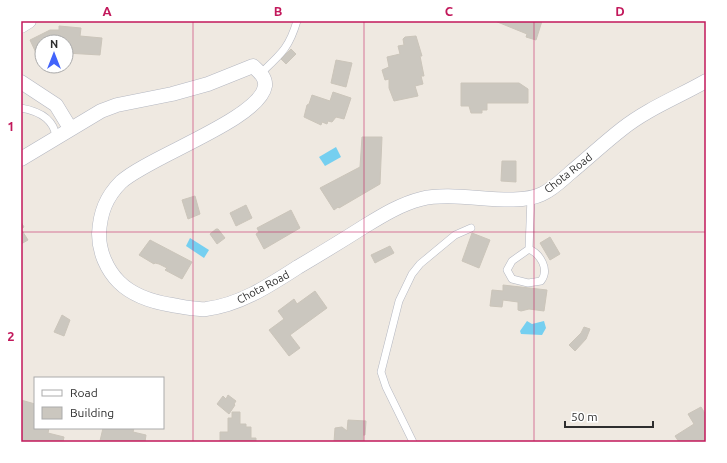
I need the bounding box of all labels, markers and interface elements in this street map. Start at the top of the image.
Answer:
text: A [102,4,112,18]
text: B [274,4,283,18]
text: C [445,4,454,18]
text: D [615,4,625,18]
north arrow [34,34,74,74]
text: N [50,38,58,50]
text: 1 [7,119,15,133]
street label: Chota Road [542,151,594,195]
street label: Chota Road [235,268,291,306]
text: 2 [7,329,15,343]
legend [34,377,164,429]
text: Road [70,386,98,399]
scale bar [565,403,653,429]
text: Building [70,406,114,419]
text: 50 m [571,410,598,423]

